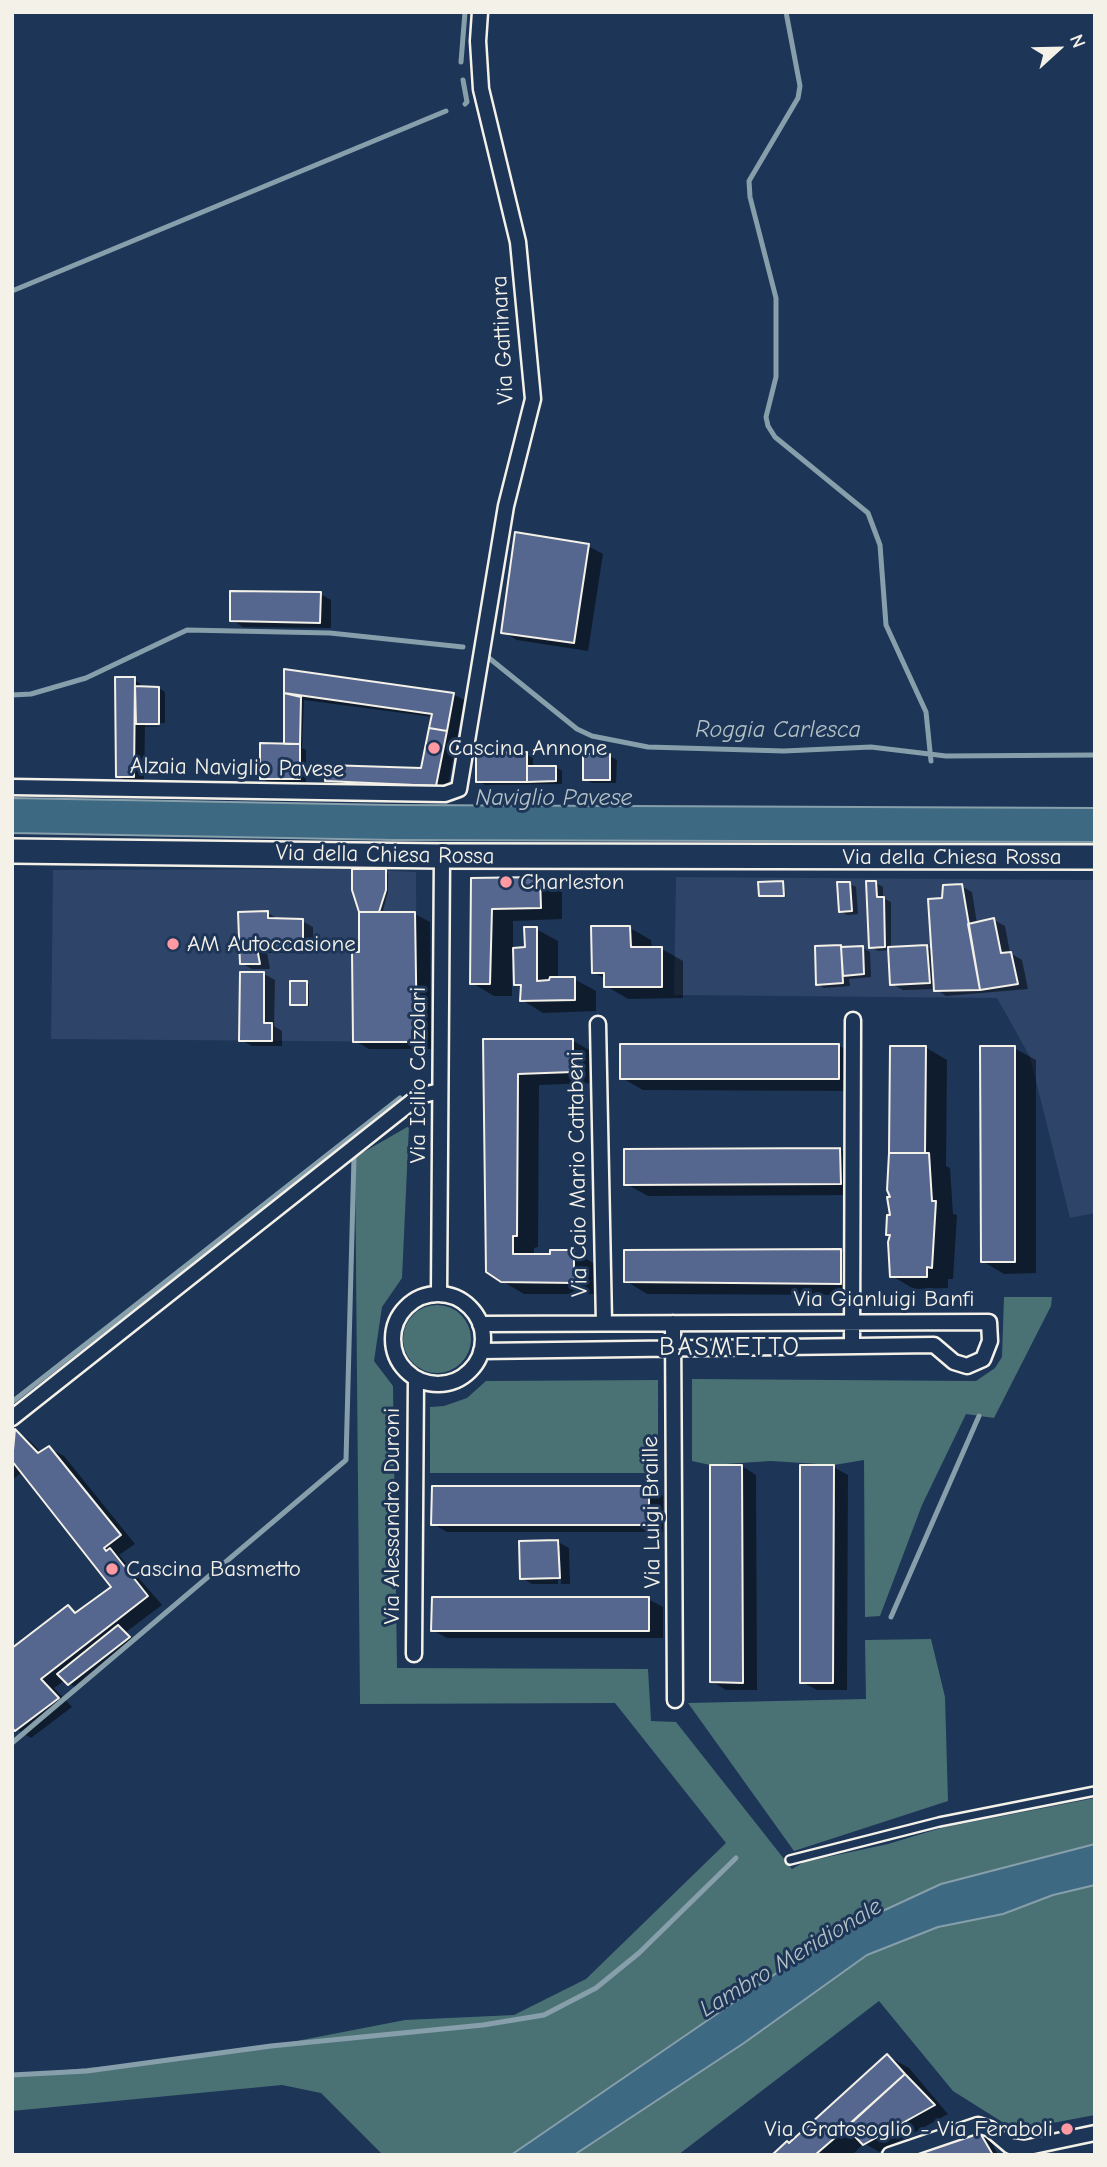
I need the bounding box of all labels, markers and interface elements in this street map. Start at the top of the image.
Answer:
north arrow [1023,14,1093,84]
text: N [1065,31,1090,51]
street label: Via Gattinara [486,275,520,405]
water label: Roggia Carlesca [695,716,861,744]
place label: Cascina Annone [448,734,607,762]
marker: Cascina Annone [426,740,442,756]
street label: Alzaia Naviglio Pavese [130,752,344,784]
water label: Naviglio Pavese [475,784,633,812]
street label: Via della Chiesa Rossa [275,839,495,871]
street label: Via della Chiesa Rossa [842,843,1062,871]
place label: Charleston [520,868,624,896]
marker: Charleston [498,874,514,890]
place label: AM Autoccasione [187,930,356,958]
marker: AM Autoccasione [165,936,181,952]
street label: Via Icilio Calzolari [404,987,432,1163]
street label: Via Caio Mario Cattabeni [562,1051,594,1297]
street label: Via Gianluigi Banfi [794,1285,974,1313]
district label: BASMETTO [660,1332,800,1364]
street label: Via Alessandro Duroni [378,1408,406,1624]
street label: Via Luigi Braille [637,1436,667,1588]
place label: Cascina Basmetto [126,1555,301,1583]
marker: Cascina Basmetto [104,1561,120,1577]
water label: Lambro Meridionale [695,1892,887,2024]
place label: Via Gratosoglio - Via Feraboli [764,2115,1053,2143]
marker: Via Gratosoglio - Via Feraboli [1059,2121,1075,2137]

